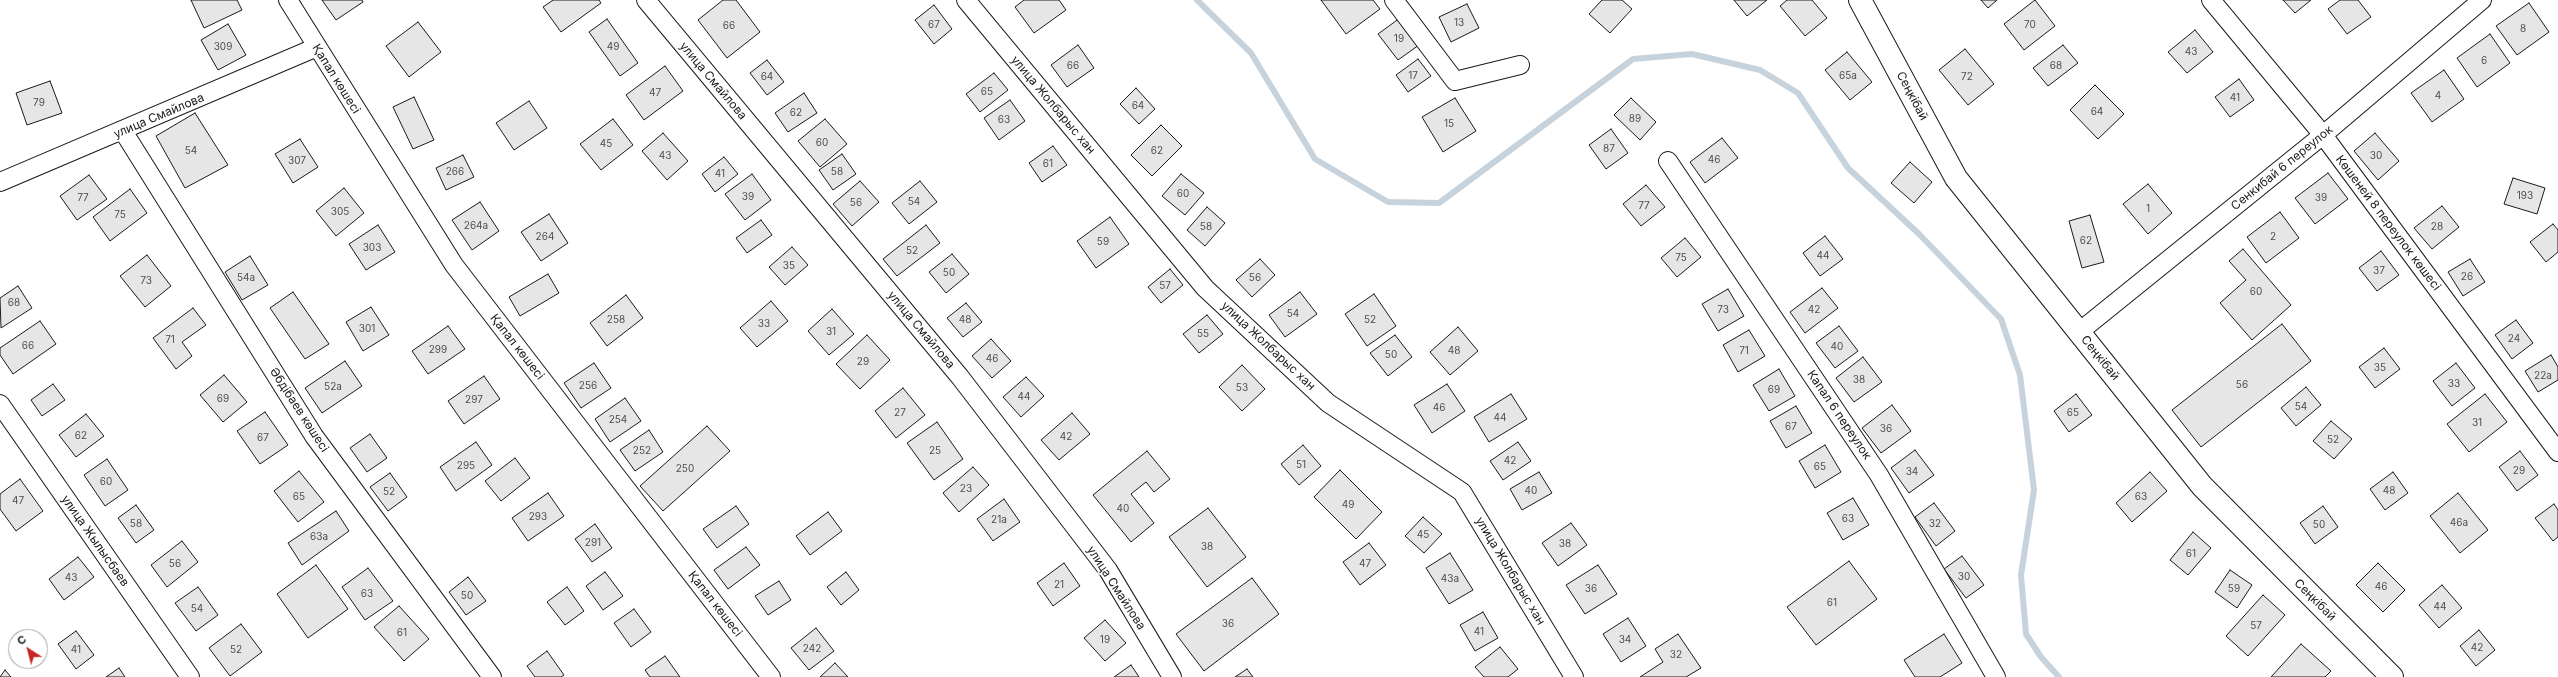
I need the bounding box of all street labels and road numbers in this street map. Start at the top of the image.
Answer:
street label: улица Смайлова [676,39,750,123]
street label: Қапал көшесі [309,42,363,116]
street label: улица Жолбарыс хан [1008,53,1098,157]
street label: Сеңкібай [1893,69,1931,123]
street label: улица Смайлова [112,90,206,142]
street label: Сенкибай 6 переулок [2228,123,2336,213]
street label: Көшеней 8 переулок көшесі [2332,153,2444,293]
street label: улица Смайлова [884,288,958,372]
street label: улица Жолбарыс хан [1218,299,1318,393]
street label: Қапал көшесі [487,311,547,383]
street label: Сеңкібай [2078,333,2122,383]
street label: Әбдібаев көшесі [266,365,332,455]
street label: Капал 6 переулок [1804,368,1874,462]
street label: улица Жылысбаев [58,493,132,589]
street label: улица Жолбарыс хан [1472,514,1548,628]
street label: улица Смайлова [1084,543,1148,633]
street label: Қапал көшесі [685,568,745,640]
street label: Сеңкібай [2291,576,2339,624]

